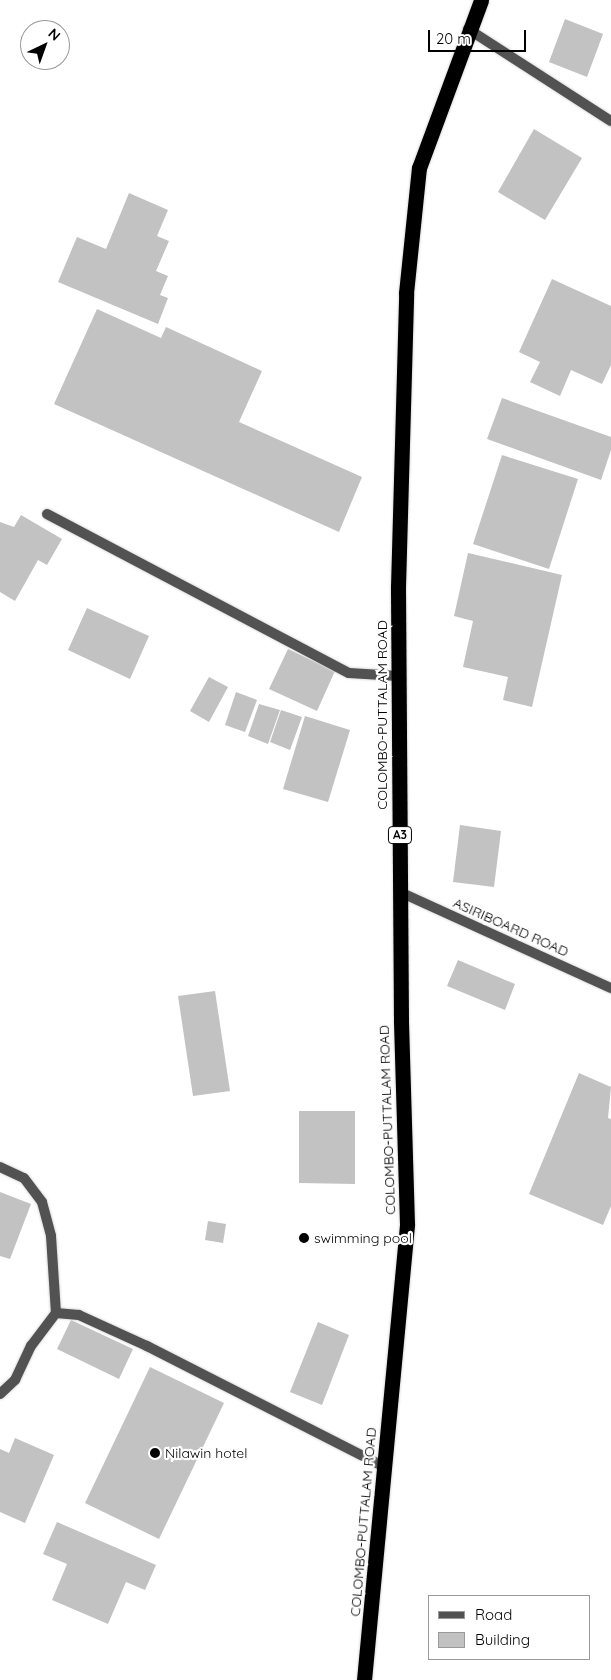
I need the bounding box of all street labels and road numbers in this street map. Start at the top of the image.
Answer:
street label: COLOMBO-PUTTALAM ROAD [374,620,390,810]
road number: A3 [388,826,412,844]
street label: ASIRIBOARD ROAD [451,894,571,960]
street label: COLOMBO-PUTTALAM ROAD [375,1025,399,1215]
street label: COLOMBO-PUTTALAM ROAD [346,1427,380,1617]

